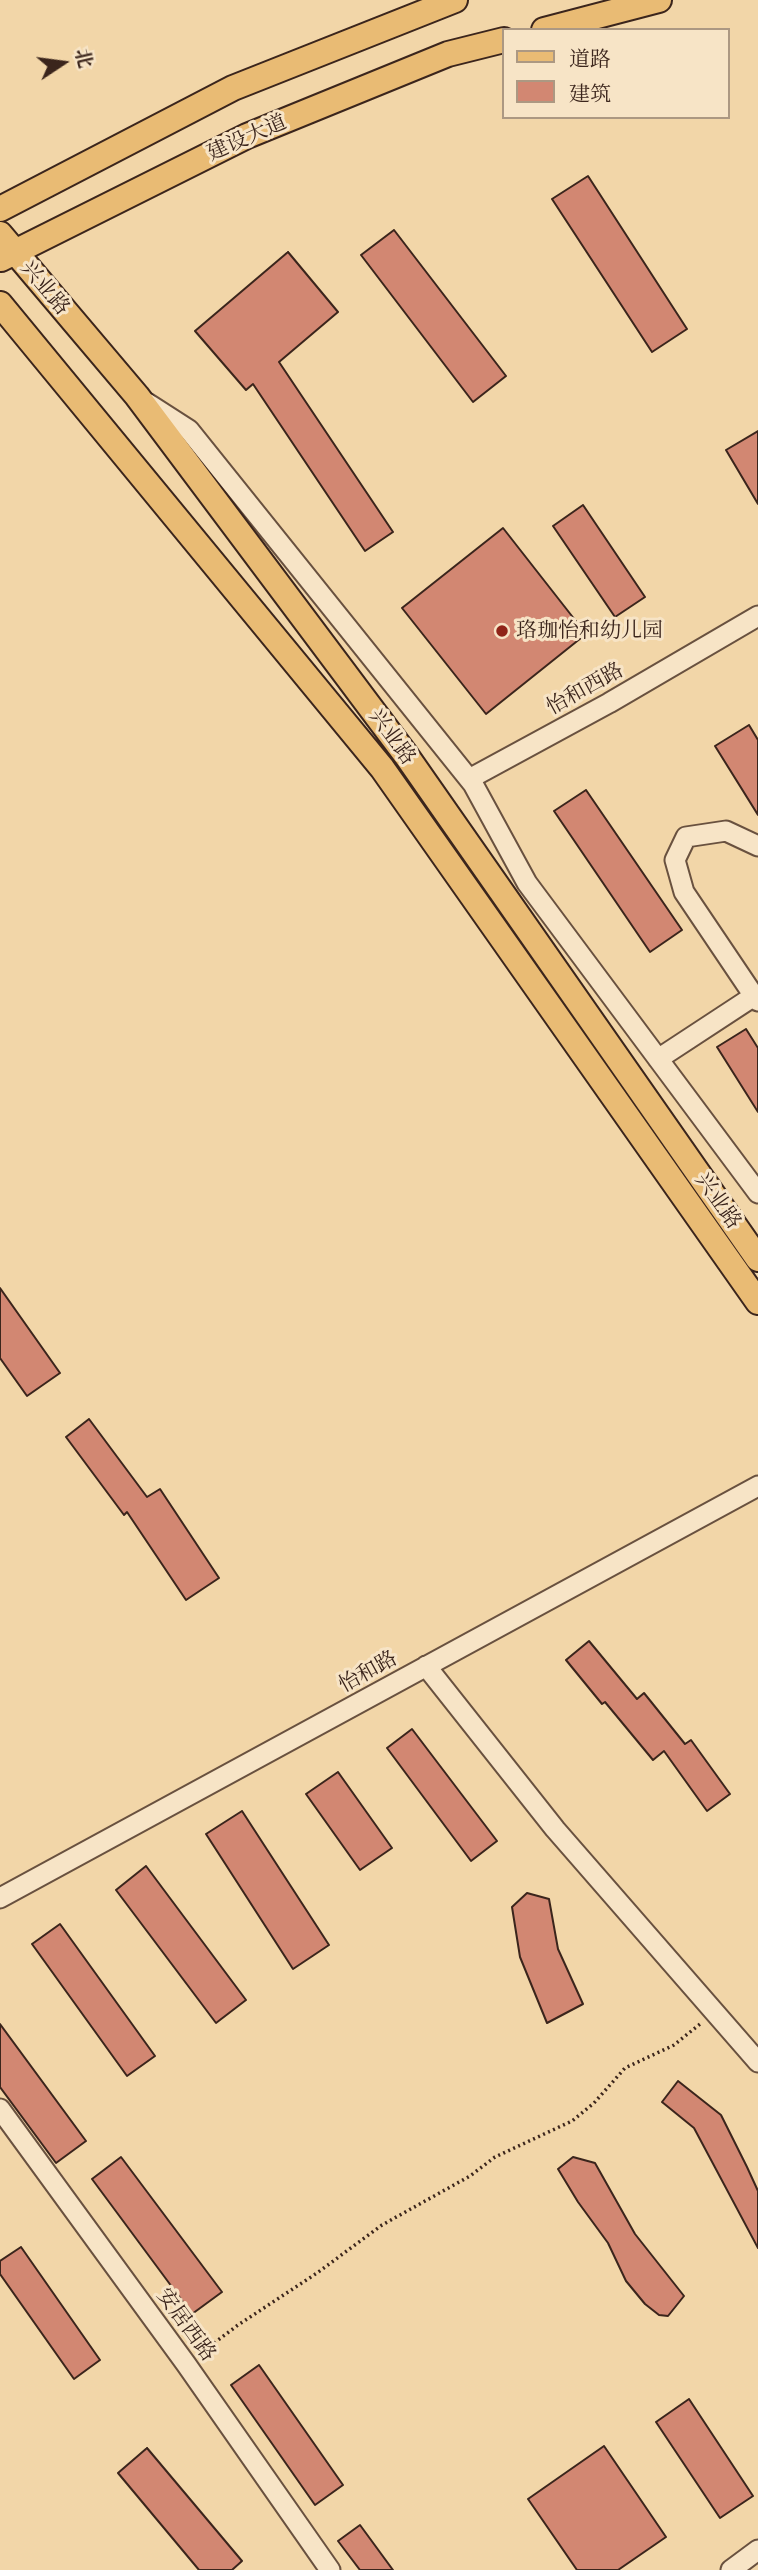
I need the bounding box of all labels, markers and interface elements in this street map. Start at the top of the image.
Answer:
north arrow [28,28,98,98]
legend [503,28,730,119]
text: 北 [71,46,97,70]
text: 道路 [569,46,611,71]
text: 建筑 [569,81,611,106]
street label: 建设大道 [204,109,290,167]
street label: 兴业路 [15,256,75,320]
place label: 珞珈怡和幼儿园 [516,618,663,644]
marker: 珞珈怡和幼儿园 [494,623,510,639]
street label: 怡和西路 [542,658,628,720]
street label: 兴业路 [363,704,421,770]
street label: 兴业路 [690,1168,746,1234]
street label: 怡和路 [334,1646,402,1698]
street label: 安居西路 [151,2284,221,2366]

